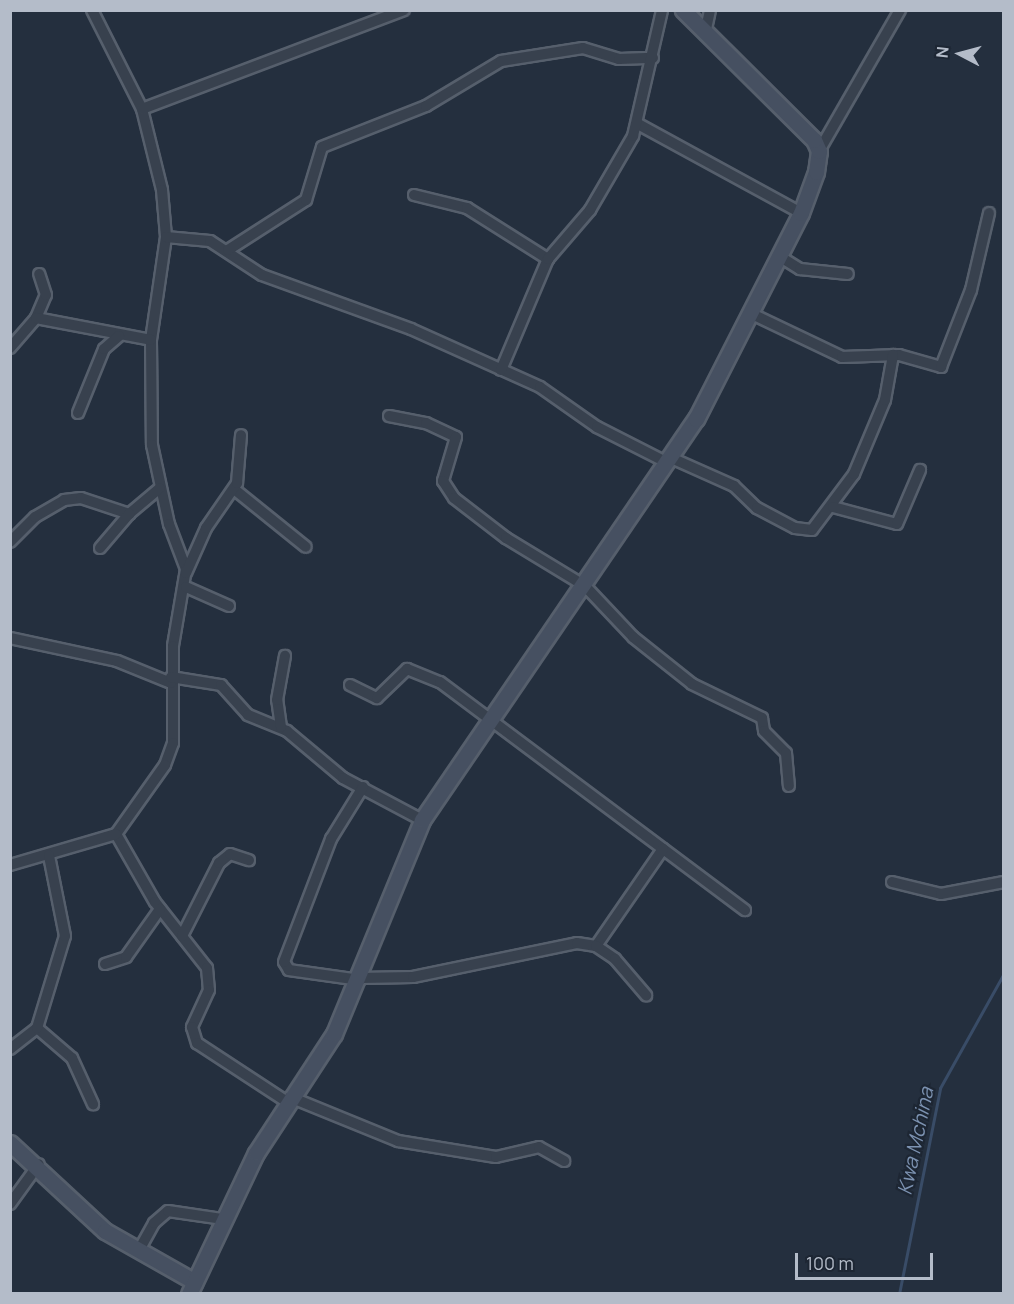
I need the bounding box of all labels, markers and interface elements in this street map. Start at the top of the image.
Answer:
north arrow [930,24,990,84]
text: N [931,45,954,59]
water label: Kwa Mchina [892,1085,938,1197]
scale bar [798,1241,936,1279]
text: 100 m [806,1251,854,1275]

